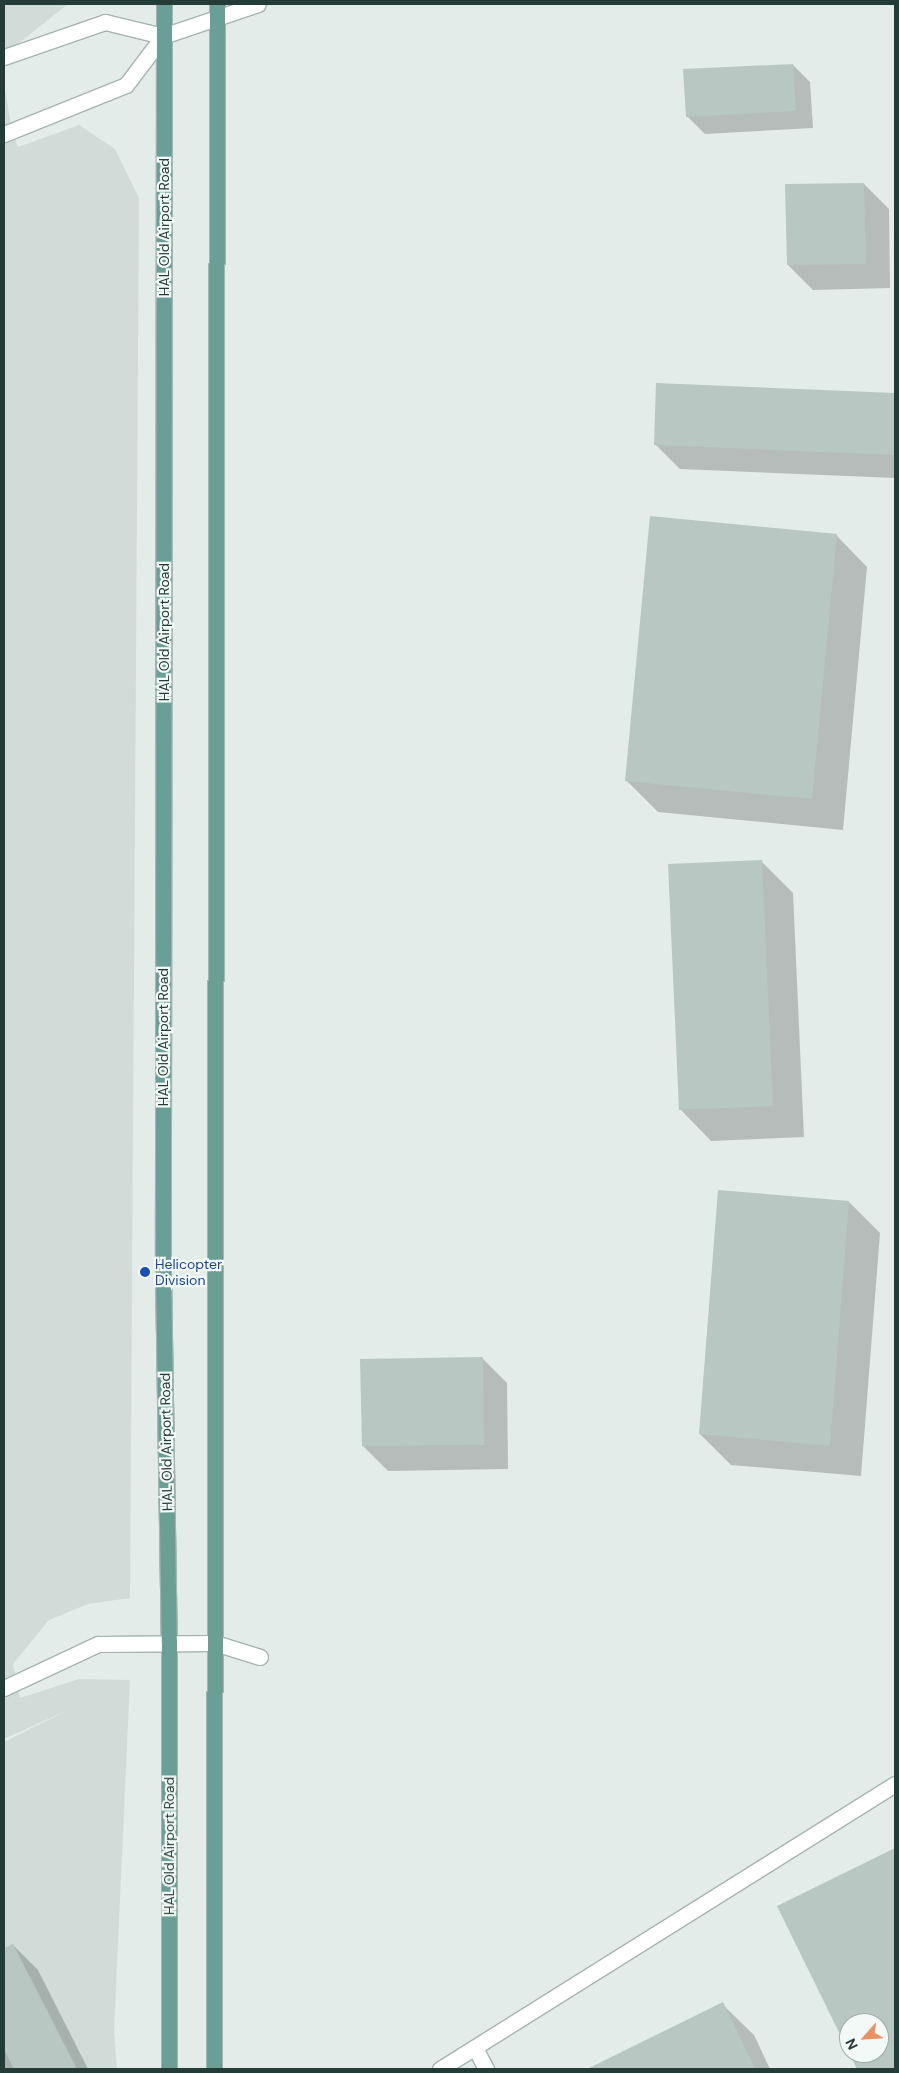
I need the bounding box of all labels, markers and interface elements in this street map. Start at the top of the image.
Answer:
street label: HAL Old Airport Road [156,158,172,296]
street label: HAL Old Airport Road [156,563,172,701]
street label: HAL Old Airport Road [155,968,171,1106]
place label: Helicopter Division [155,1256,222,1288]
marker: Helicopter Division [139,1266,151,1278]
street label: HAL Old Airport Road [156,1373,176,1511]
street label: HAL Old Airport Road [161,1777,177,1915]
north arrow [839,2013,889,2063]
text: N [841,2036,862,2053]

